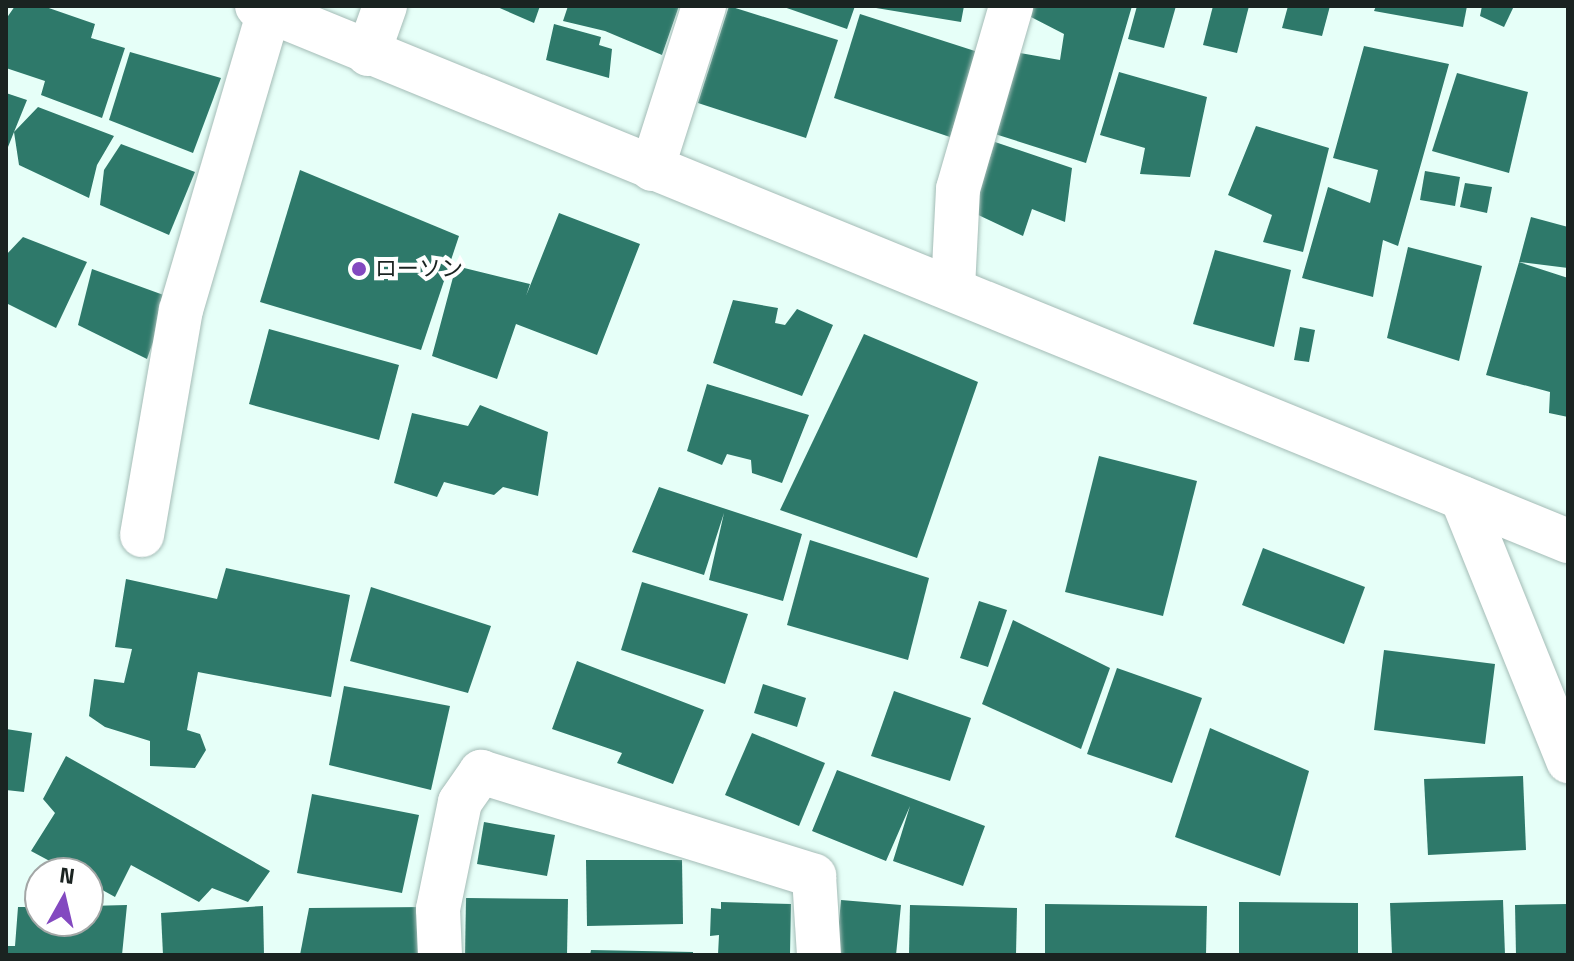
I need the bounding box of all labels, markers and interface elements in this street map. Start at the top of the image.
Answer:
place label: ローソン [375,256,463,282]
marker: ローソン [350,260,368,278]
north arrow [24,857,104,937]
text: N [57,857,77,893]

